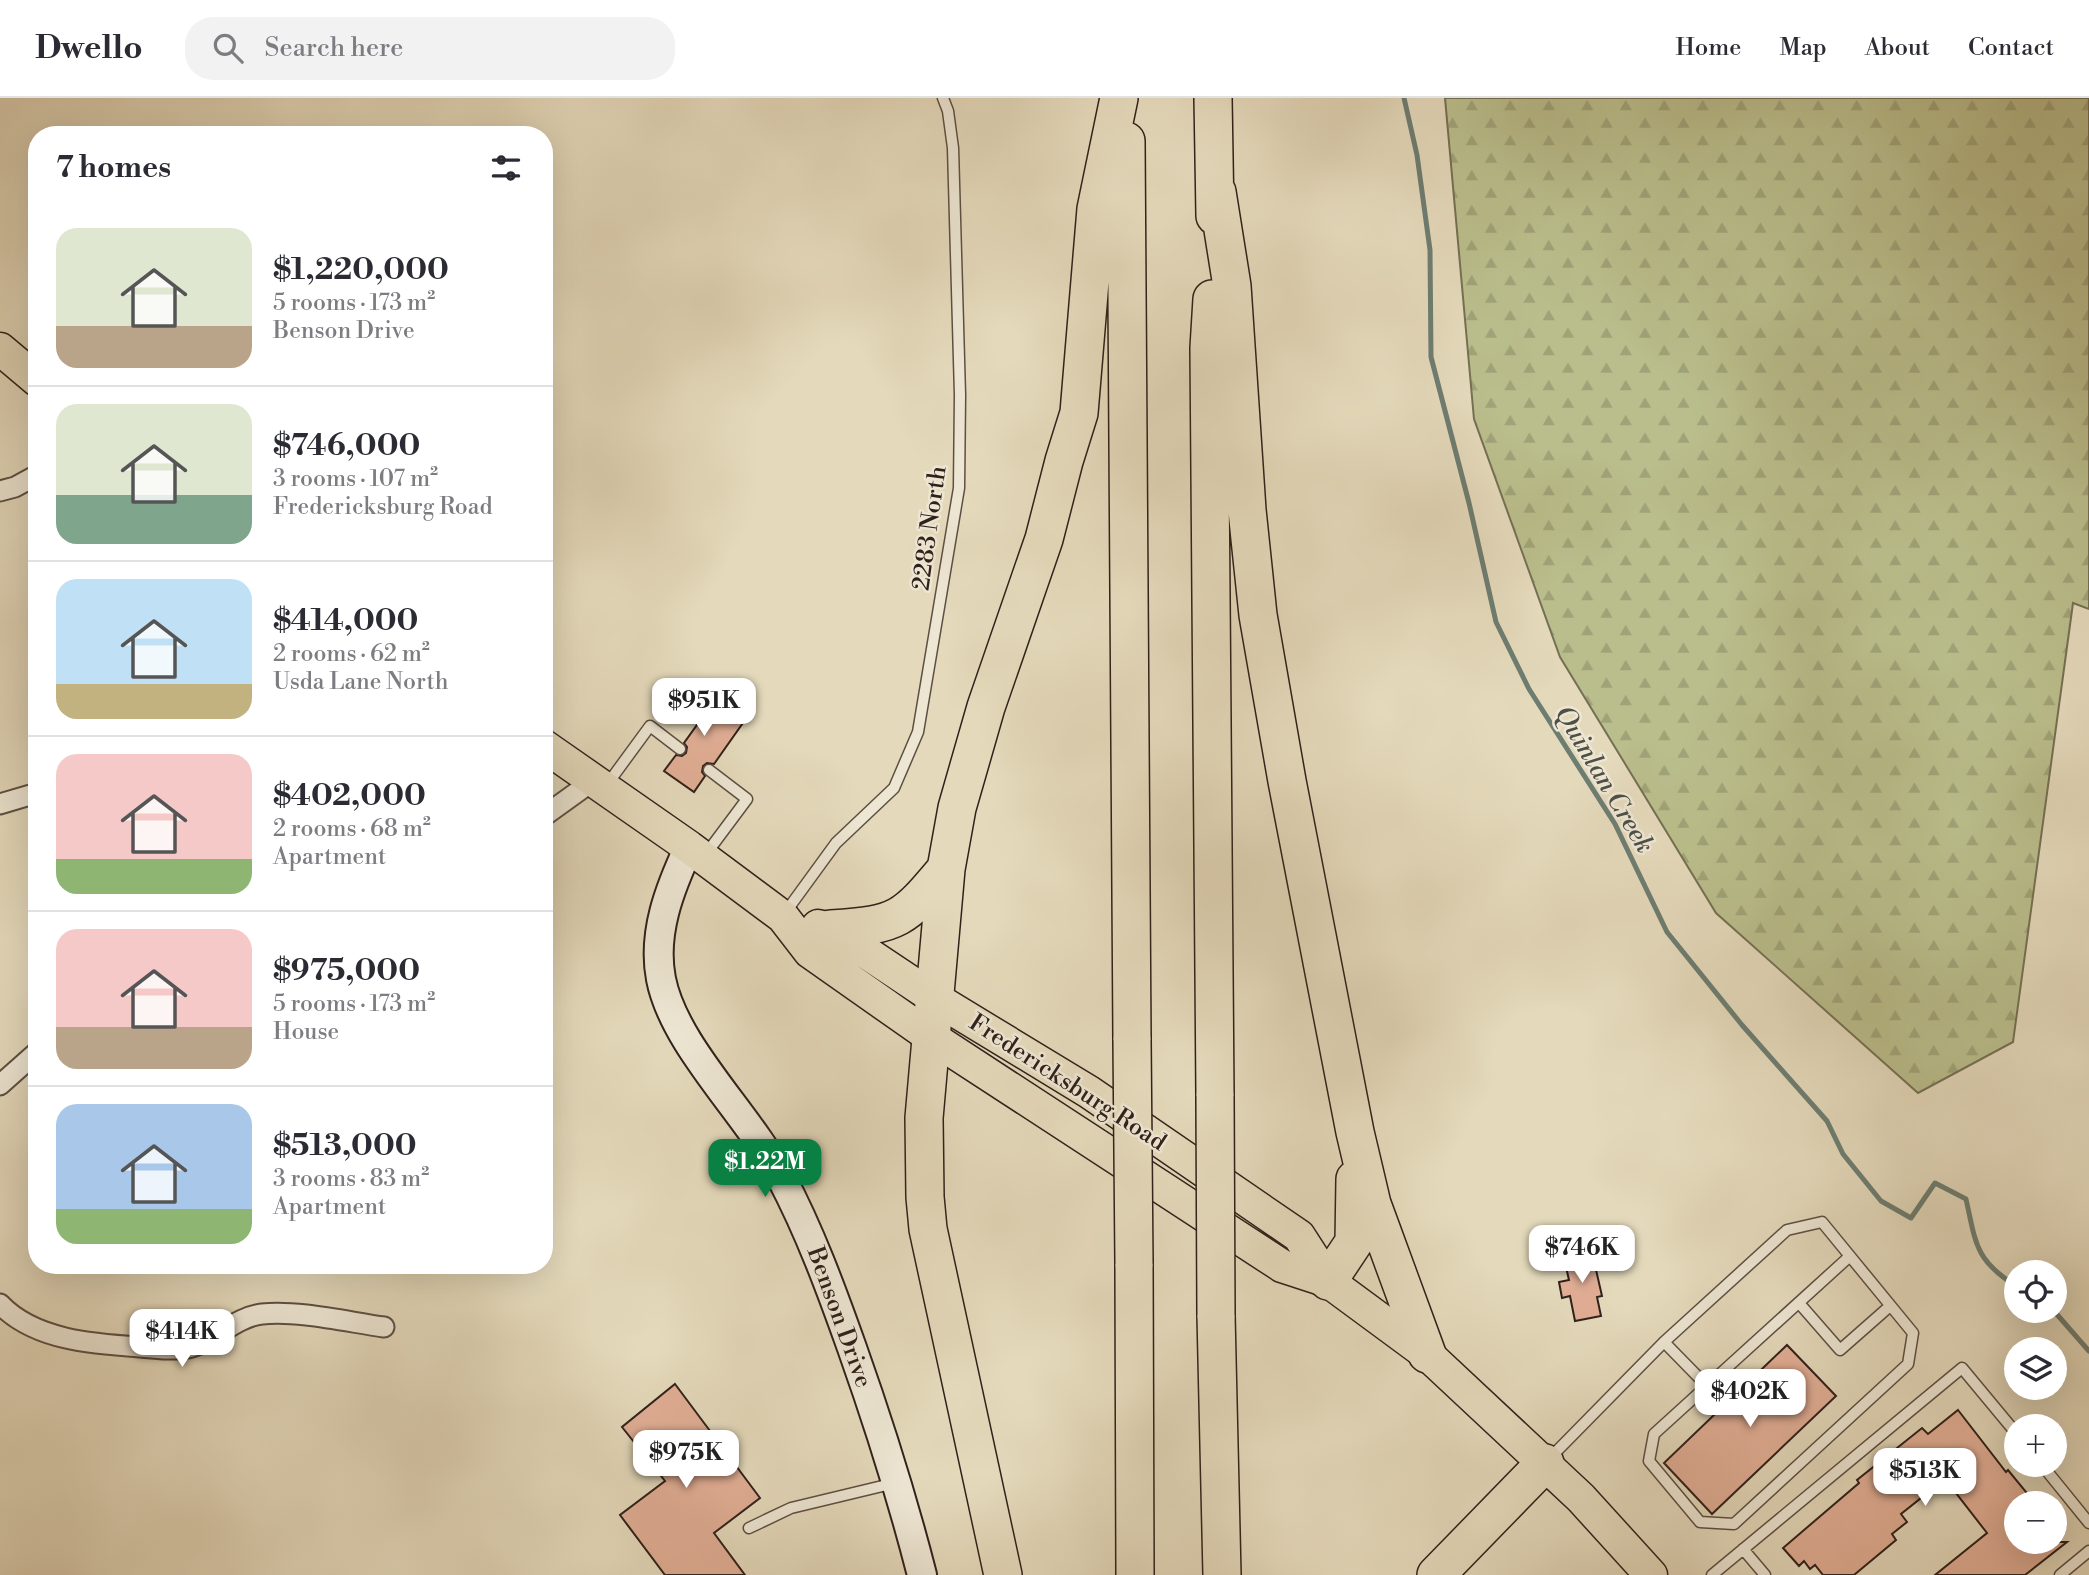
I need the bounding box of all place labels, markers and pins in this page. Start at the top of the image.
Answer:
pin: $951K [655,678,753,738]
pin: $1.22M [708,1140,822,1199]
pin: $746K [1533,1226,1631,1285]
pin: $414K [133,1310,231,1369]
pin: $402K [1701,1370,1799,1429]
pin: $975K [637,1430,735,1490]
pin: $513K [1876,1448,1974,1508]

